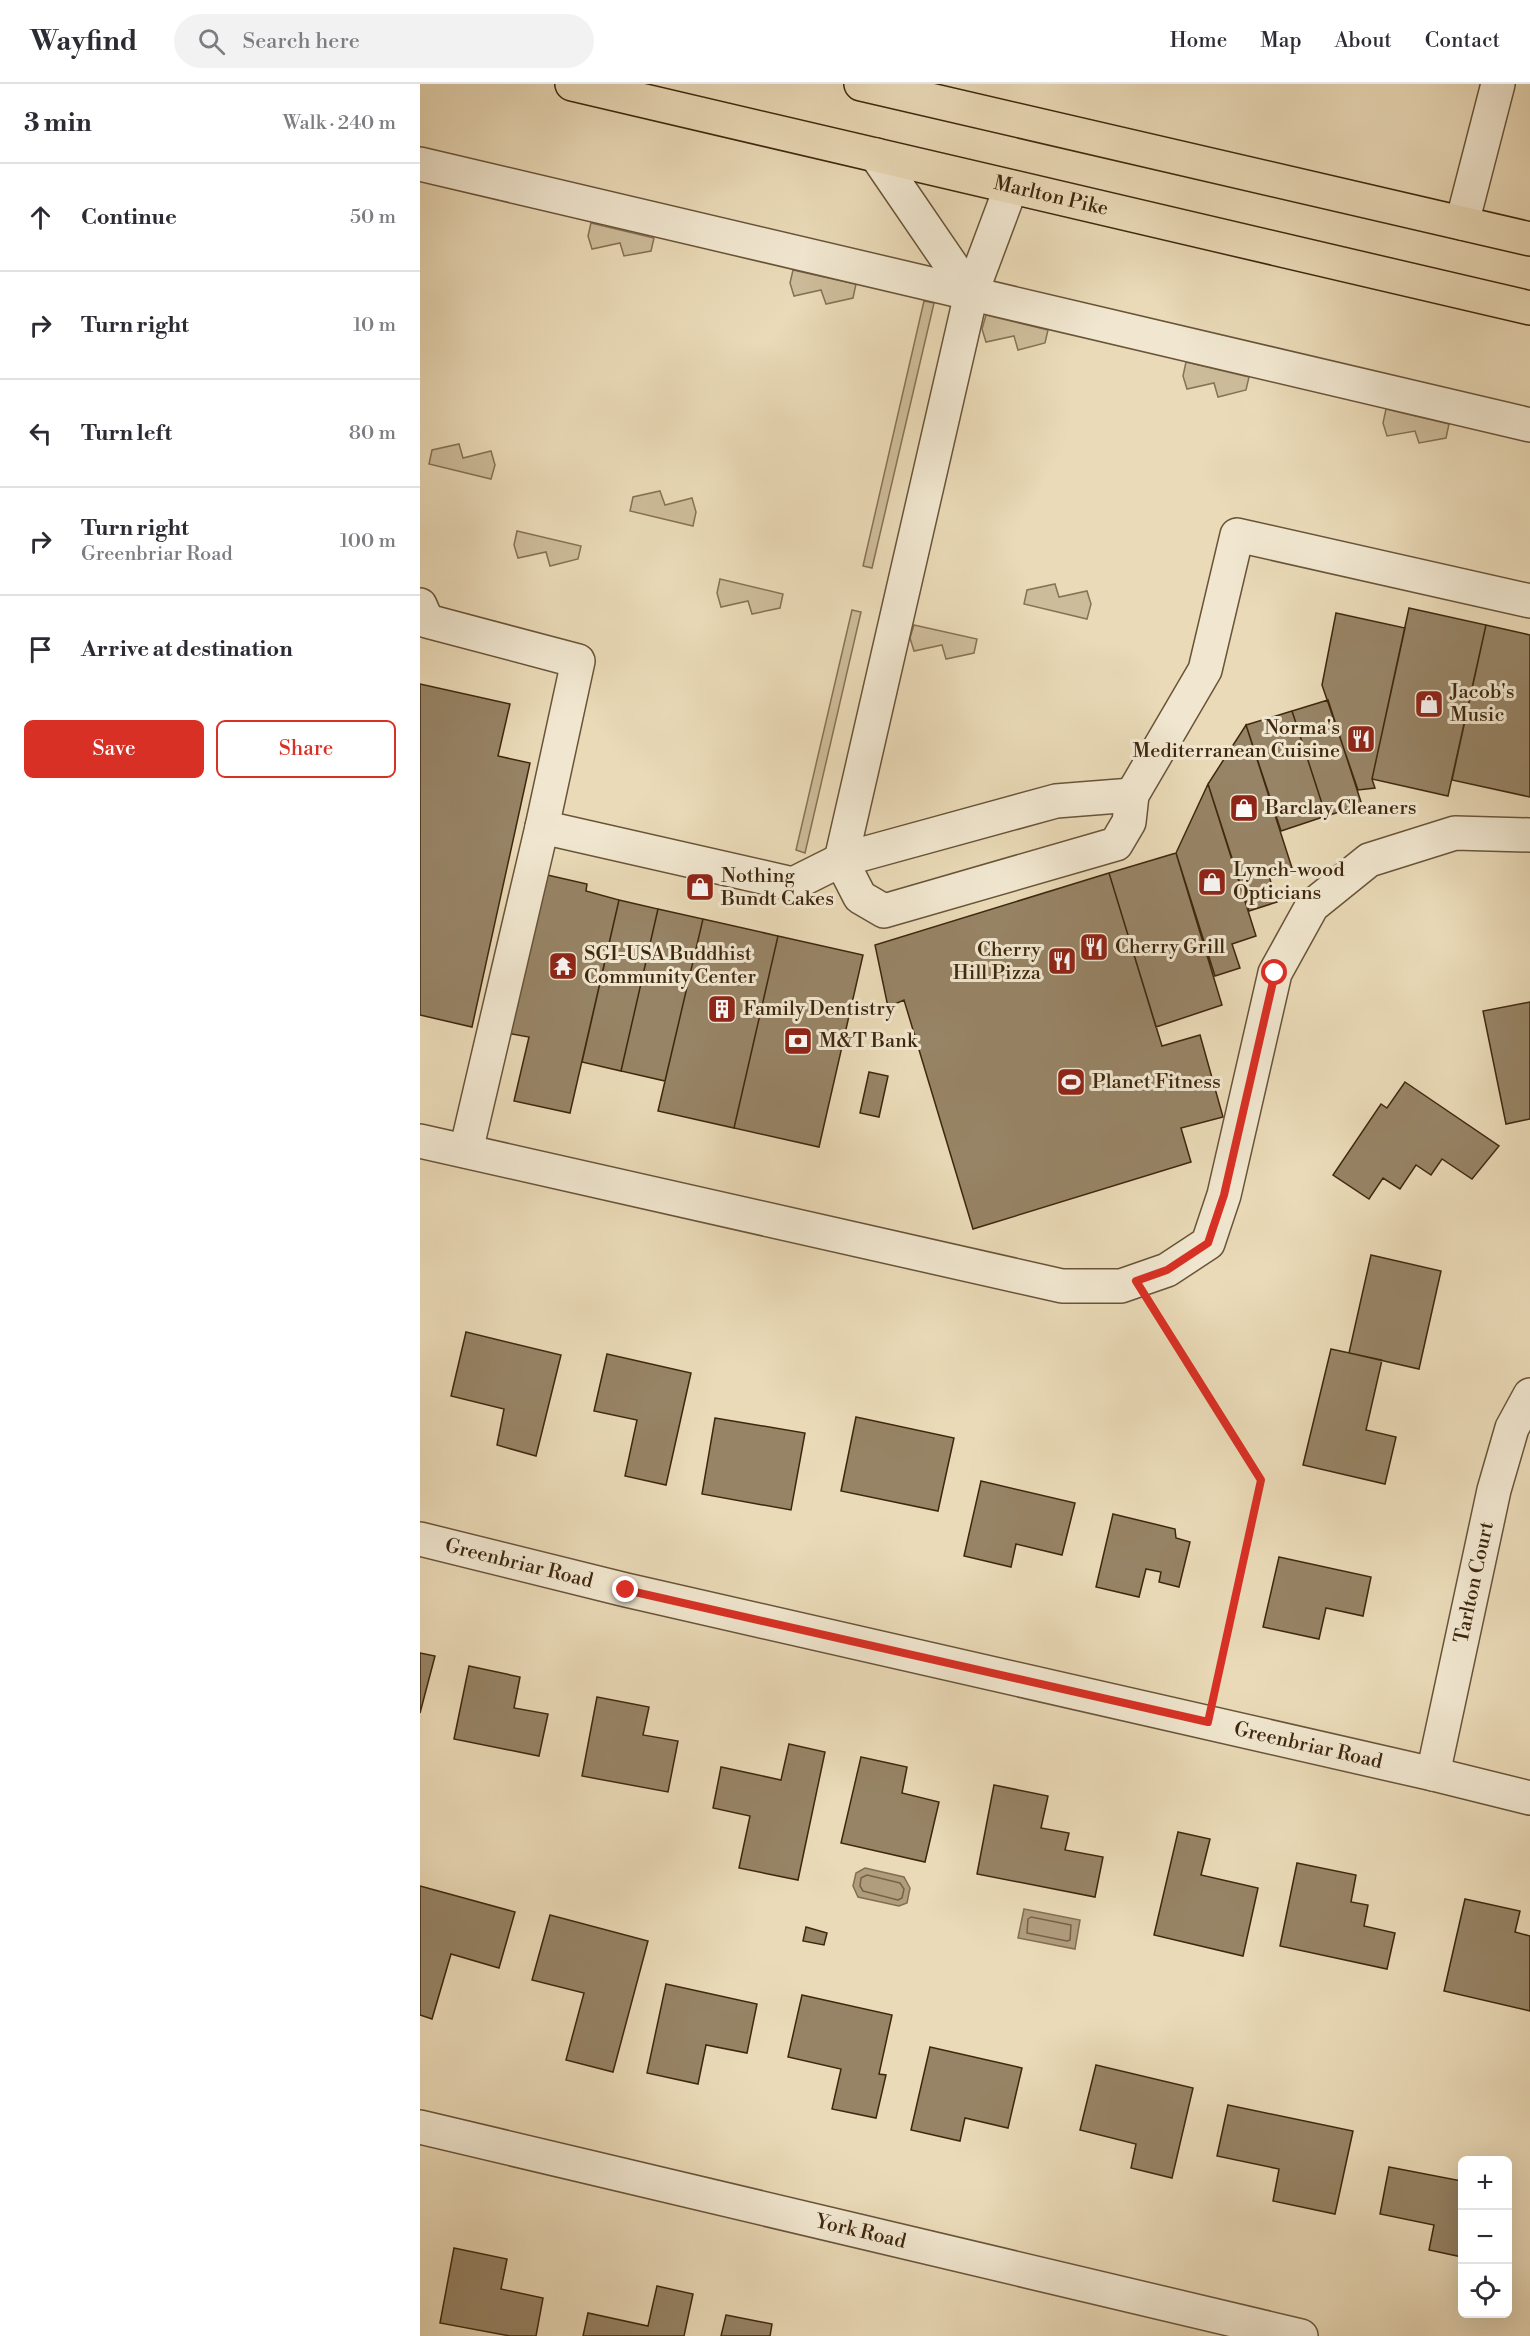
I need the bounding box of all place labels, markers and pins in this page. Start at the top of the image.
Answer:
place label: Jacob's Music [1449,680,1515,728]
shop icon: Jacob's Music [1413,688,1445,720]
place label: Norma's Mediterranean Cuisine [1132,716,1340,764]
restaurant icon: Norma's Mediterranean Cuisine [1345,723,1377,755]
shop icon: Barclay Cleaners [1228,792,1260,824]
place label: Barclay Cleaners [1264,796,1417,821]
place label: Lynch-wood Opticians [1233,858,1345,906]
place label: Nothing Bundt Cakes [720,864,834,912]
shop icon: Lynch-wood Opticians [1196,866,1228,898]
shop icon: Nothing Bundt Cakes [684,871,716,903]
restaurant icon: Cherry Grill [1078,931,1110,963]
place label: Cherry Grill [1115,935,1225,960]
place label: Cherry Hill Pizza [953,938,1042,986]
place label: SGI-USA Buddhist Community Center [584,942,756,990]
restaurant icon: Cherry Hill Pizza [1046,945,1078,977]
temple icon: SGI-USA Buddhist Community Center [547,950,579,982]
building icon: Family Dentistry [706,993,738,1025]
place label: Family Dentistry [743,997,896,1022]
bank icon: M&T Bank [782,1025,814,1057]
place label: M&T Bank [819,1029,919,1054]
sports icon: Planet Fitness [1055,1066,1087,1098]
place label: Planet Fitness [1092,1070,1221,1095]

